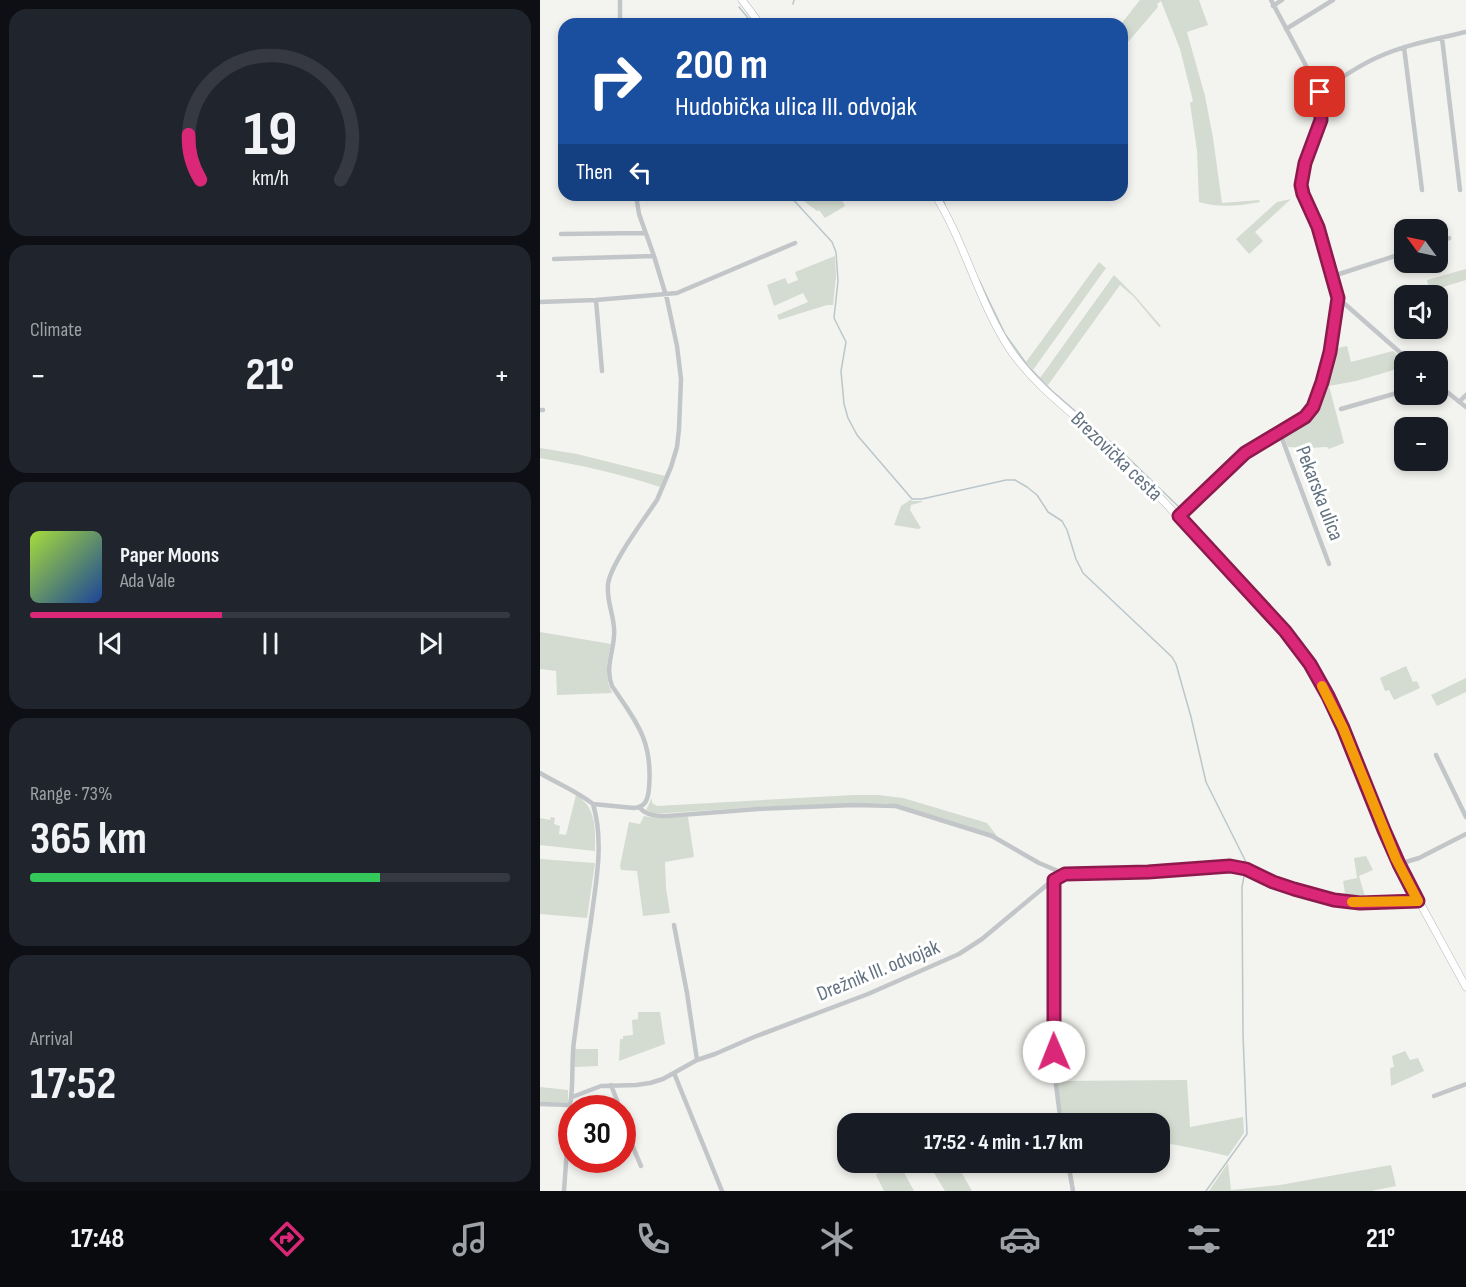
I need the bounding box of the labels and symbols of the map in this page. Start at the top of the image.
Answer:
pin [1294,66,1345,117]
north arrow [1394,219,1448,273]
street label: Brezovička cesta [1066,406,1168,506]
street label: Pekarska ulica [1290,442,1349,544]
street label: Drežnik III. odvojak [813,934,943,1006]
position arrow [1022,1020,1086,1084]
speed limit sign: 30 [558,1095,636,1173]

